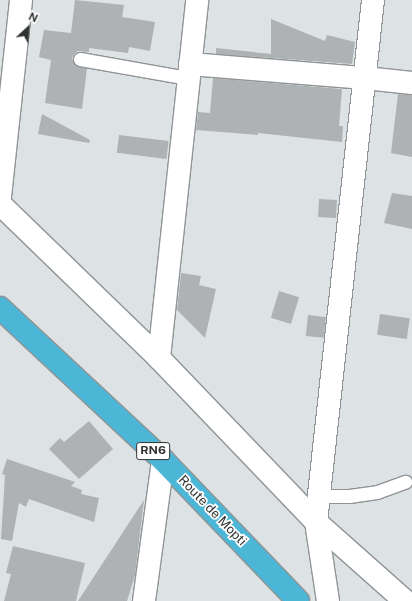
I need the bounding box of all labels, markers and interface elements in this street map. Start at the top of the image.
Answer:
north arrow [8,8,48,48]
text: N [27,10,40,24]
road number: RN6 [136,441,170,461]
street label: Route de Mopti [175,473,249,549]

